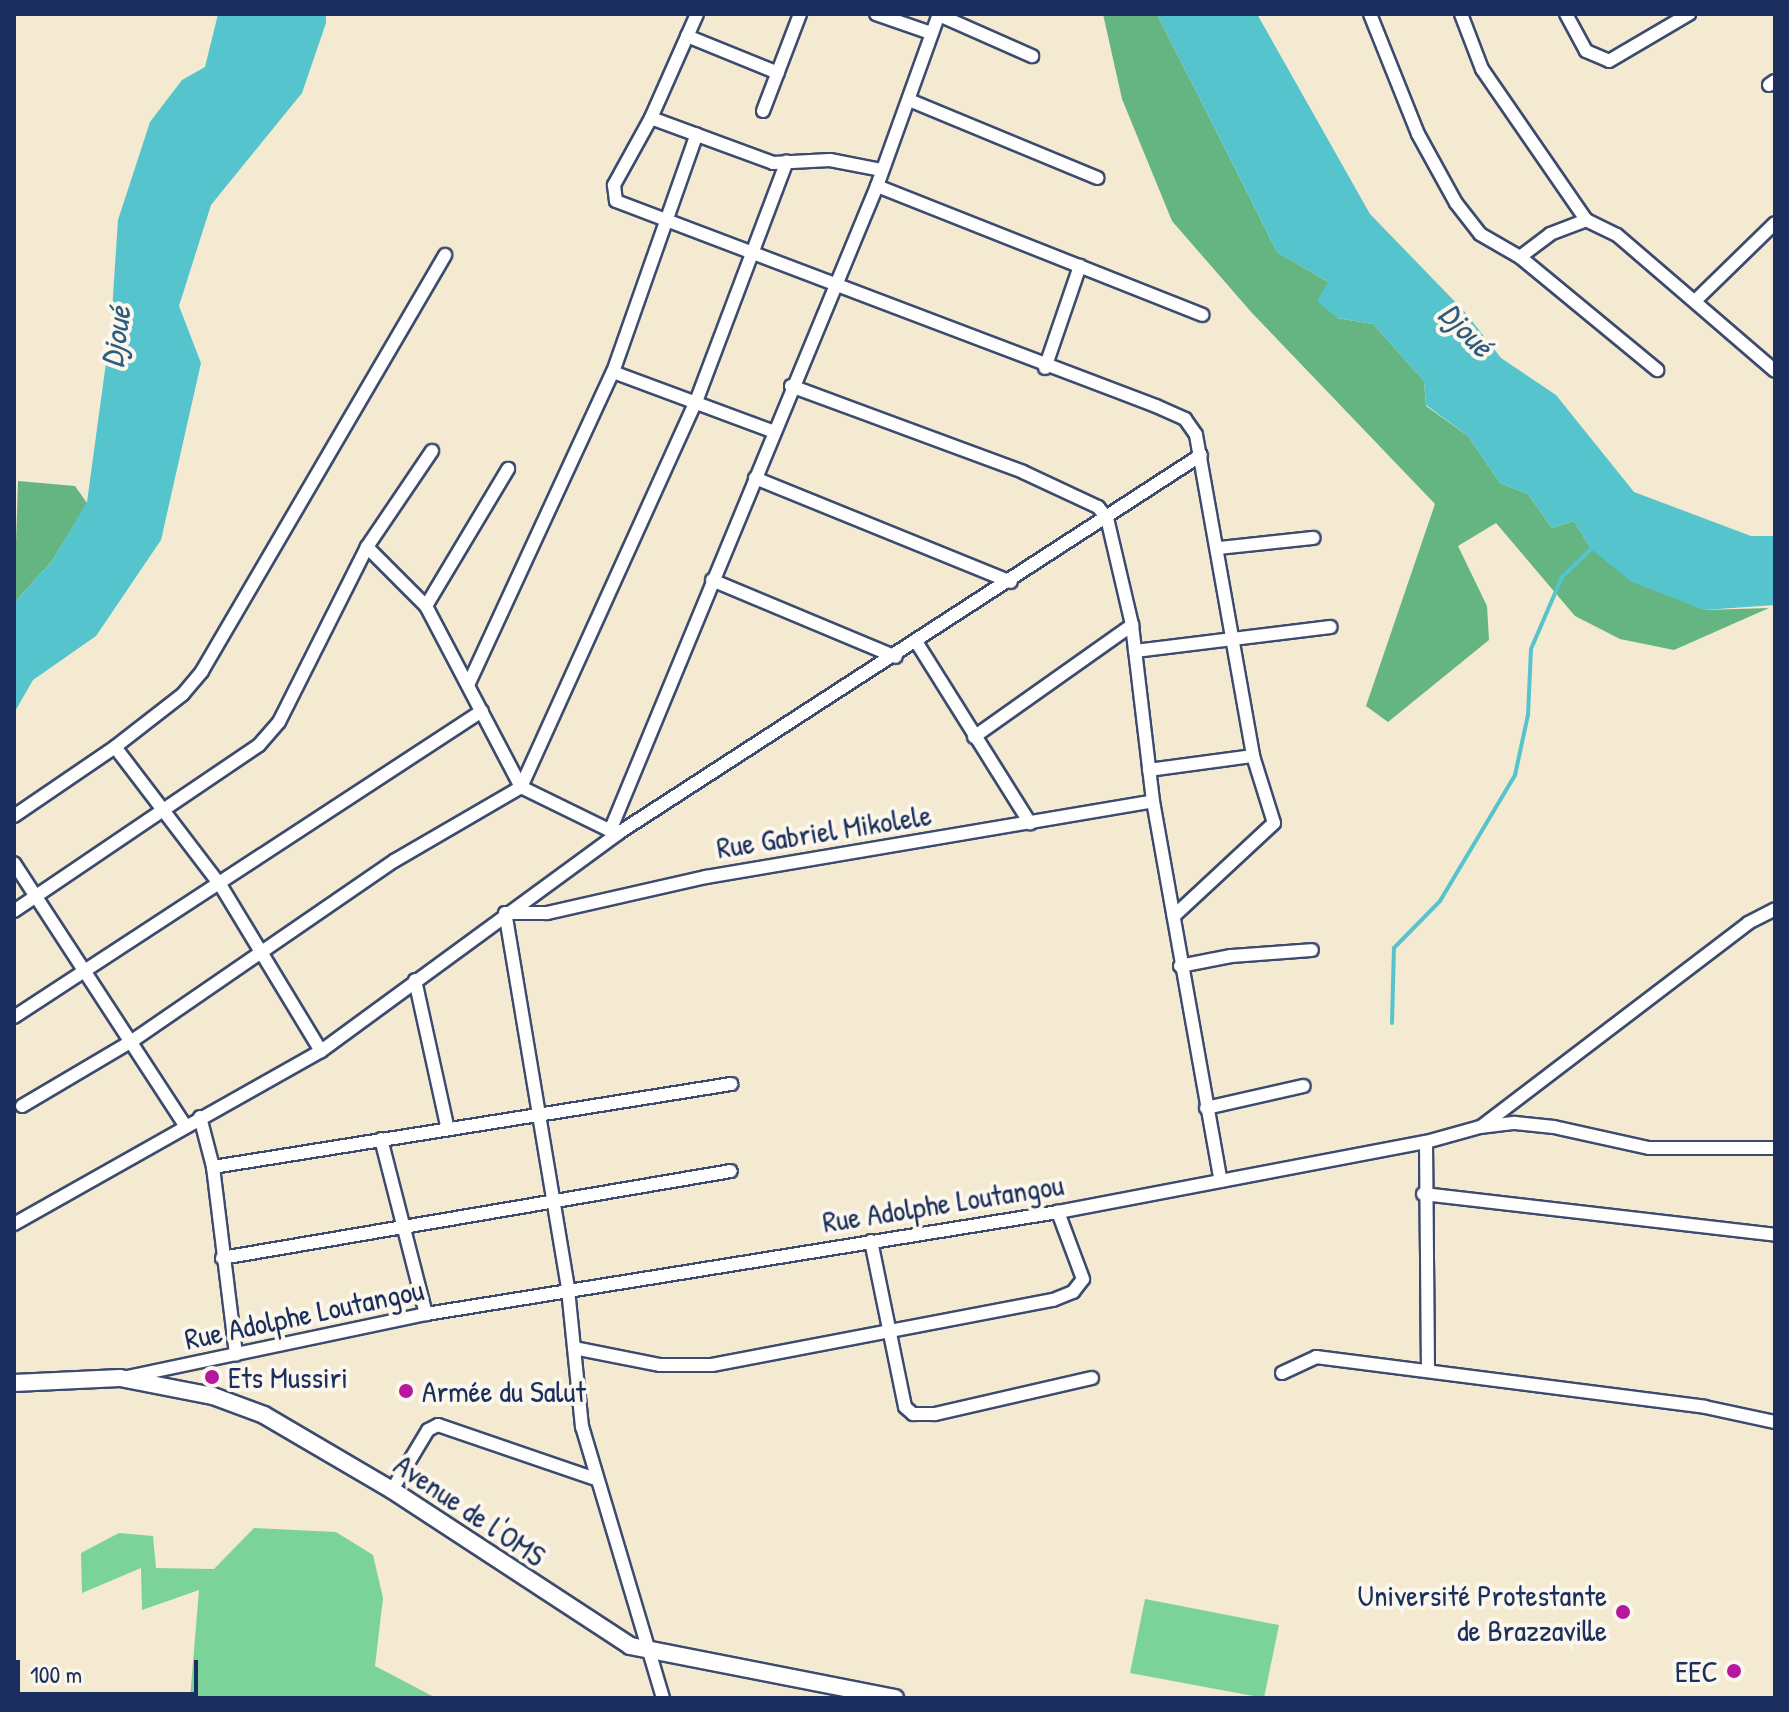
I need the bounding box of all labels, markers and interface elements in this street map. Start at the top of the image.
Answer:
water label: Djoué [1431,295,1501,365]
water label: Djoué [93,304,139,370]
street label: Rue Gabriel Mikolele [714,796,934,866]
street label: Rue Adolphe Loutangou [820,1166,1066,1240]
street label: Rue Adolphe Loutangou [181,1271,427,1357]
place label: Ets Mussiri [228,1359,348,1395]
marker: Ets Mussiri [203,1368,221,1386]
place label: Armée du Salut [422,1373,586,1409]
marker: Armée du Salut [397,1382,415,1400]
street label: Avenue de l'OMS [388,1446,552,1574]
place label: Université Protestante de Brazzaville [1358,1577,1607,1648]
marker: Université Protestante de Brazzaville [1614,1603,1632,1621]
scale bar [20,1644,202,1694]
place label: EEC [1675,1653,1718,1689]
text: 100 m [30,1658,82,1690]
marker: EEC [1725,1662,1743,1680]

